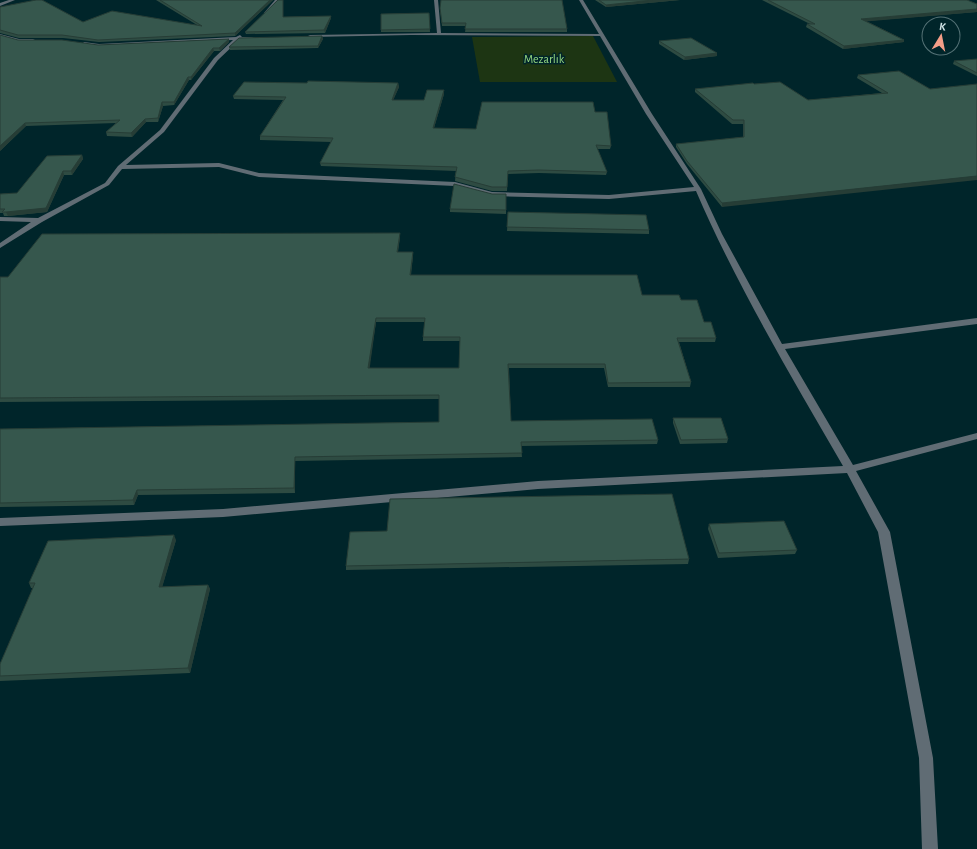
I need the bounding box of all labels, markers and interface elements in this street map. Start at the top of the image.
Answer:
north arrow [921,16,961,56]
text: K [939,21,947,33]
park label: Mezarlık [524,53,565,65]

